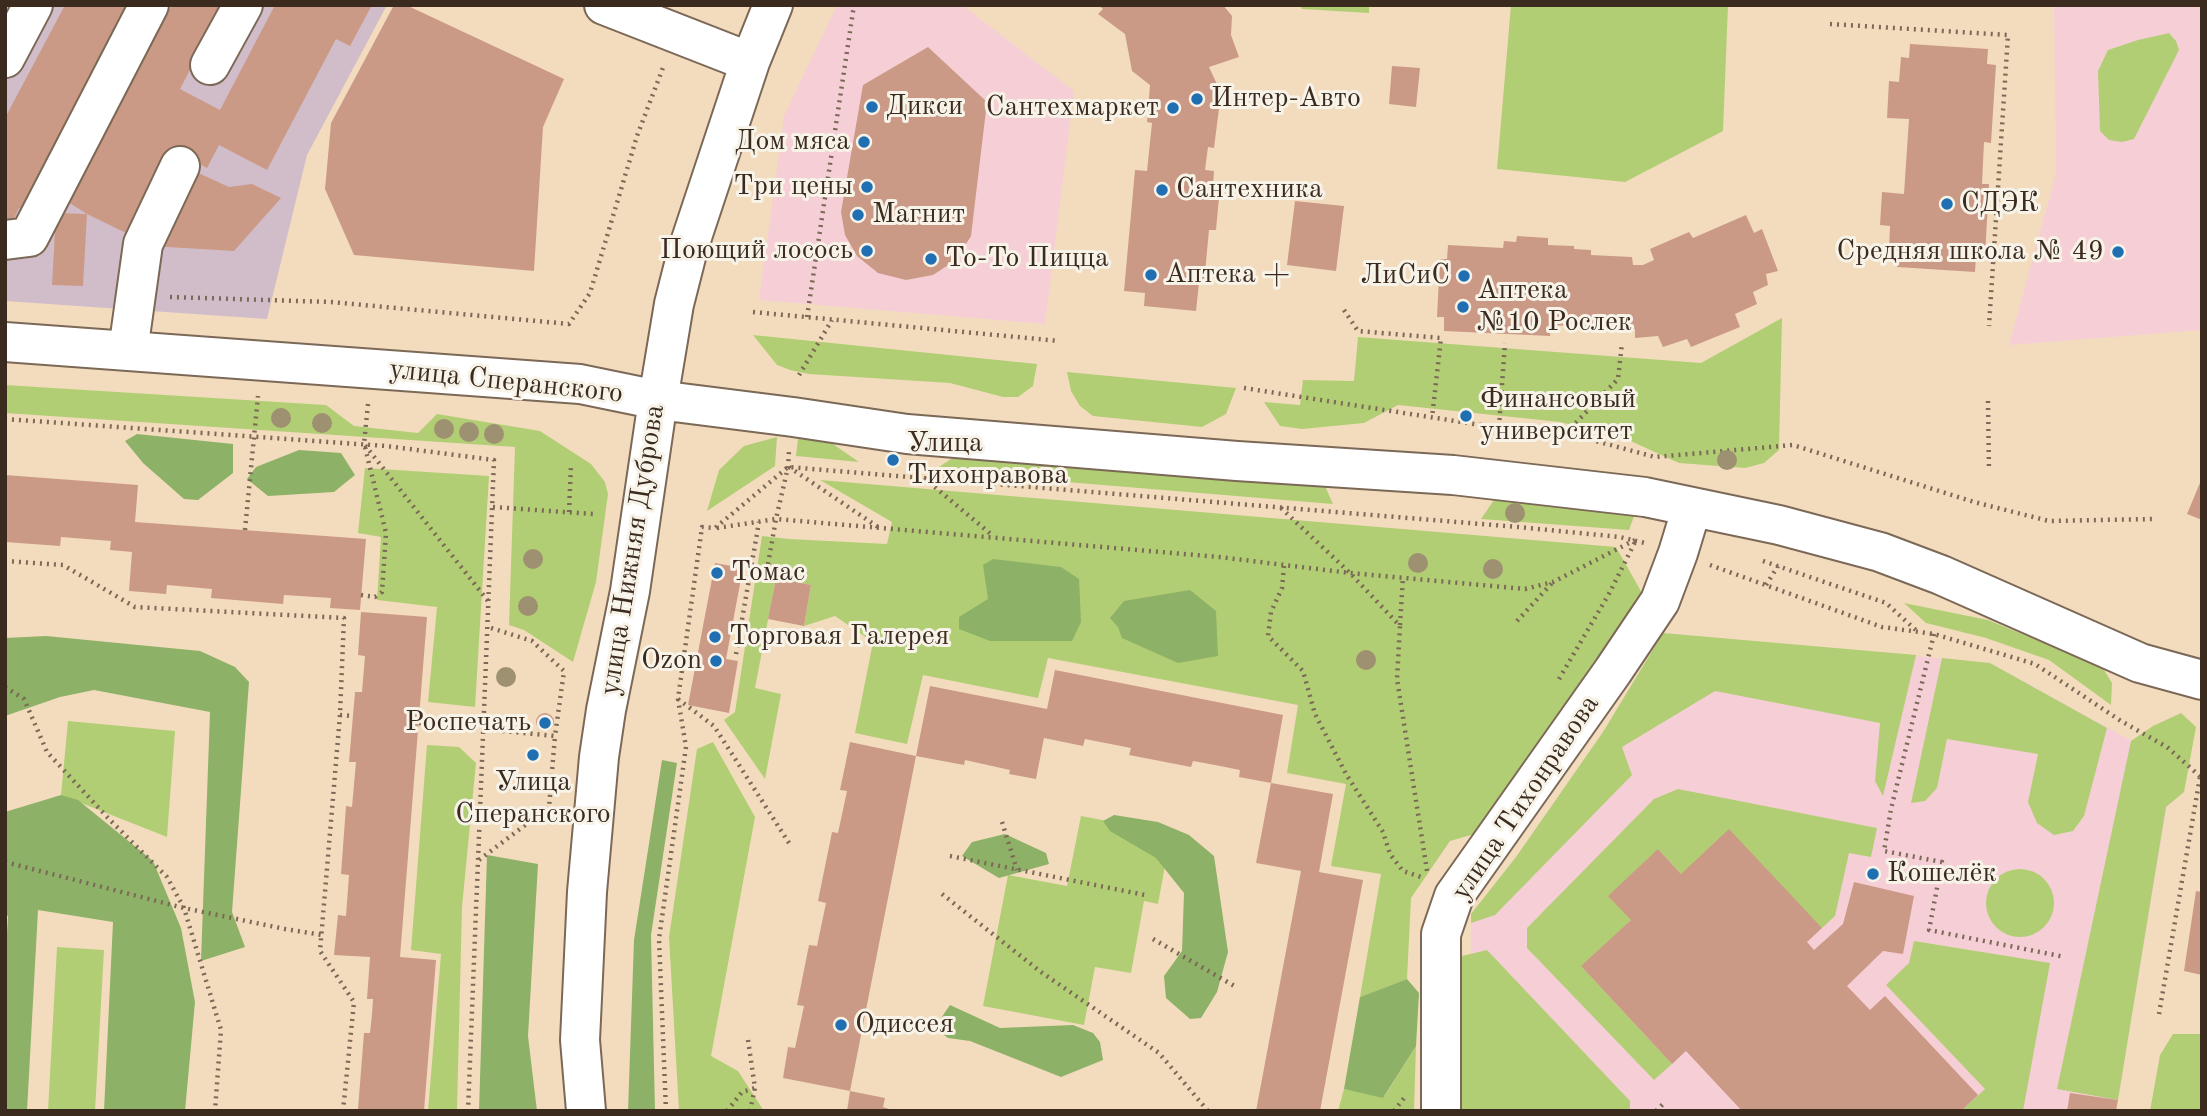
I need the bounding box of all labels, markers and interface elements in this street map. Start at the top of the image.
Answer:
place label: Интер-Авто [1211,82,1361,116]
place label: Дикси [886,90,963,124]
place label: Сантехмаркет [986,91,1159,125]
marker: Интер-Авто [1189,91,1205,107]
marker: Дикси [864,99,880,115]
marker: Сантехмаркет [1165,100,1181,116]
place label: Дом мяса [735,125,850,159]
marker: Дом мяса [856,134,872,150]
place label: Три цены [734,170,853,204]
place label: Сантехника [1176,173,1323,207]
marker: Три цены [859,179,875,195]
marker: Сантехника [1154,182,1170,198]
place label: СДЭК [1961,187,2039,221]
marker: СДЭК [1939,196,1955,212]
place label: Магнит [872,198,965,232]
marker: Магнит [850,207,866,223]
place label: Поющий лосось [660,234,853,268]
place label: Средняя школа № 49 [1837,235,2104,269]
place label: То-То Пицца [945,242,1109,276]
marker: Поющий лосось [859,243,875,259]
marker: Средняя школа № 49 [2110,244,2126,260]
marker: То-То Пицца [923,251,939,267]
place label: Аптека + [1165,258,1290,292]
place label: ЛиСиС [1361,259,1450,293]
marker: Аптека + [1143,267,1159,283]
marker: ЛиСиС [1456,268,1472,284]
place label: Аптека №10 Рослек [1477,274,1632,340]
marker: Аптека №10 Рослек [1455,299,1471,315]
street label: улица Сперанского [387,353,625,411]
place label: Финансовый университет [1480,383,1636,449]
street label: улица Нижняя Дуброва [593,402,673,698]
marker: Финансовый университет [1458,408,1474,424]
place label: Улица Тихонравова [907,427,1068,493]
marker: Улица Тихонравова [885,452,901,468]
place label: Томас [731,556,805,590]
marker: Томас [709,565,725,581]
place label: Торговая Галерея [729,620,949,654]
marker: Торговая Галерея [707,629,723,645]
place label: Ozon [641,644,702,678]
marker: Ozon [708,653,724,669]
street label: улица Тихонравова [1445,689,1607,907]
place label: Роспечать [405,706,531,740]
marker: Роспечать [537,715,553,731]
marker: Улица Сперанского [525,747,541,763]
place label: Улица Сперанского [455,766,611,832]
place label: Кошелёк [1887,857,1997,891]
marker: Кошелёк [1865,866,1881,882]
place label: Одиссея [855,1008,954,1042]
marker: Одиссея [833,1017,849,1033]

